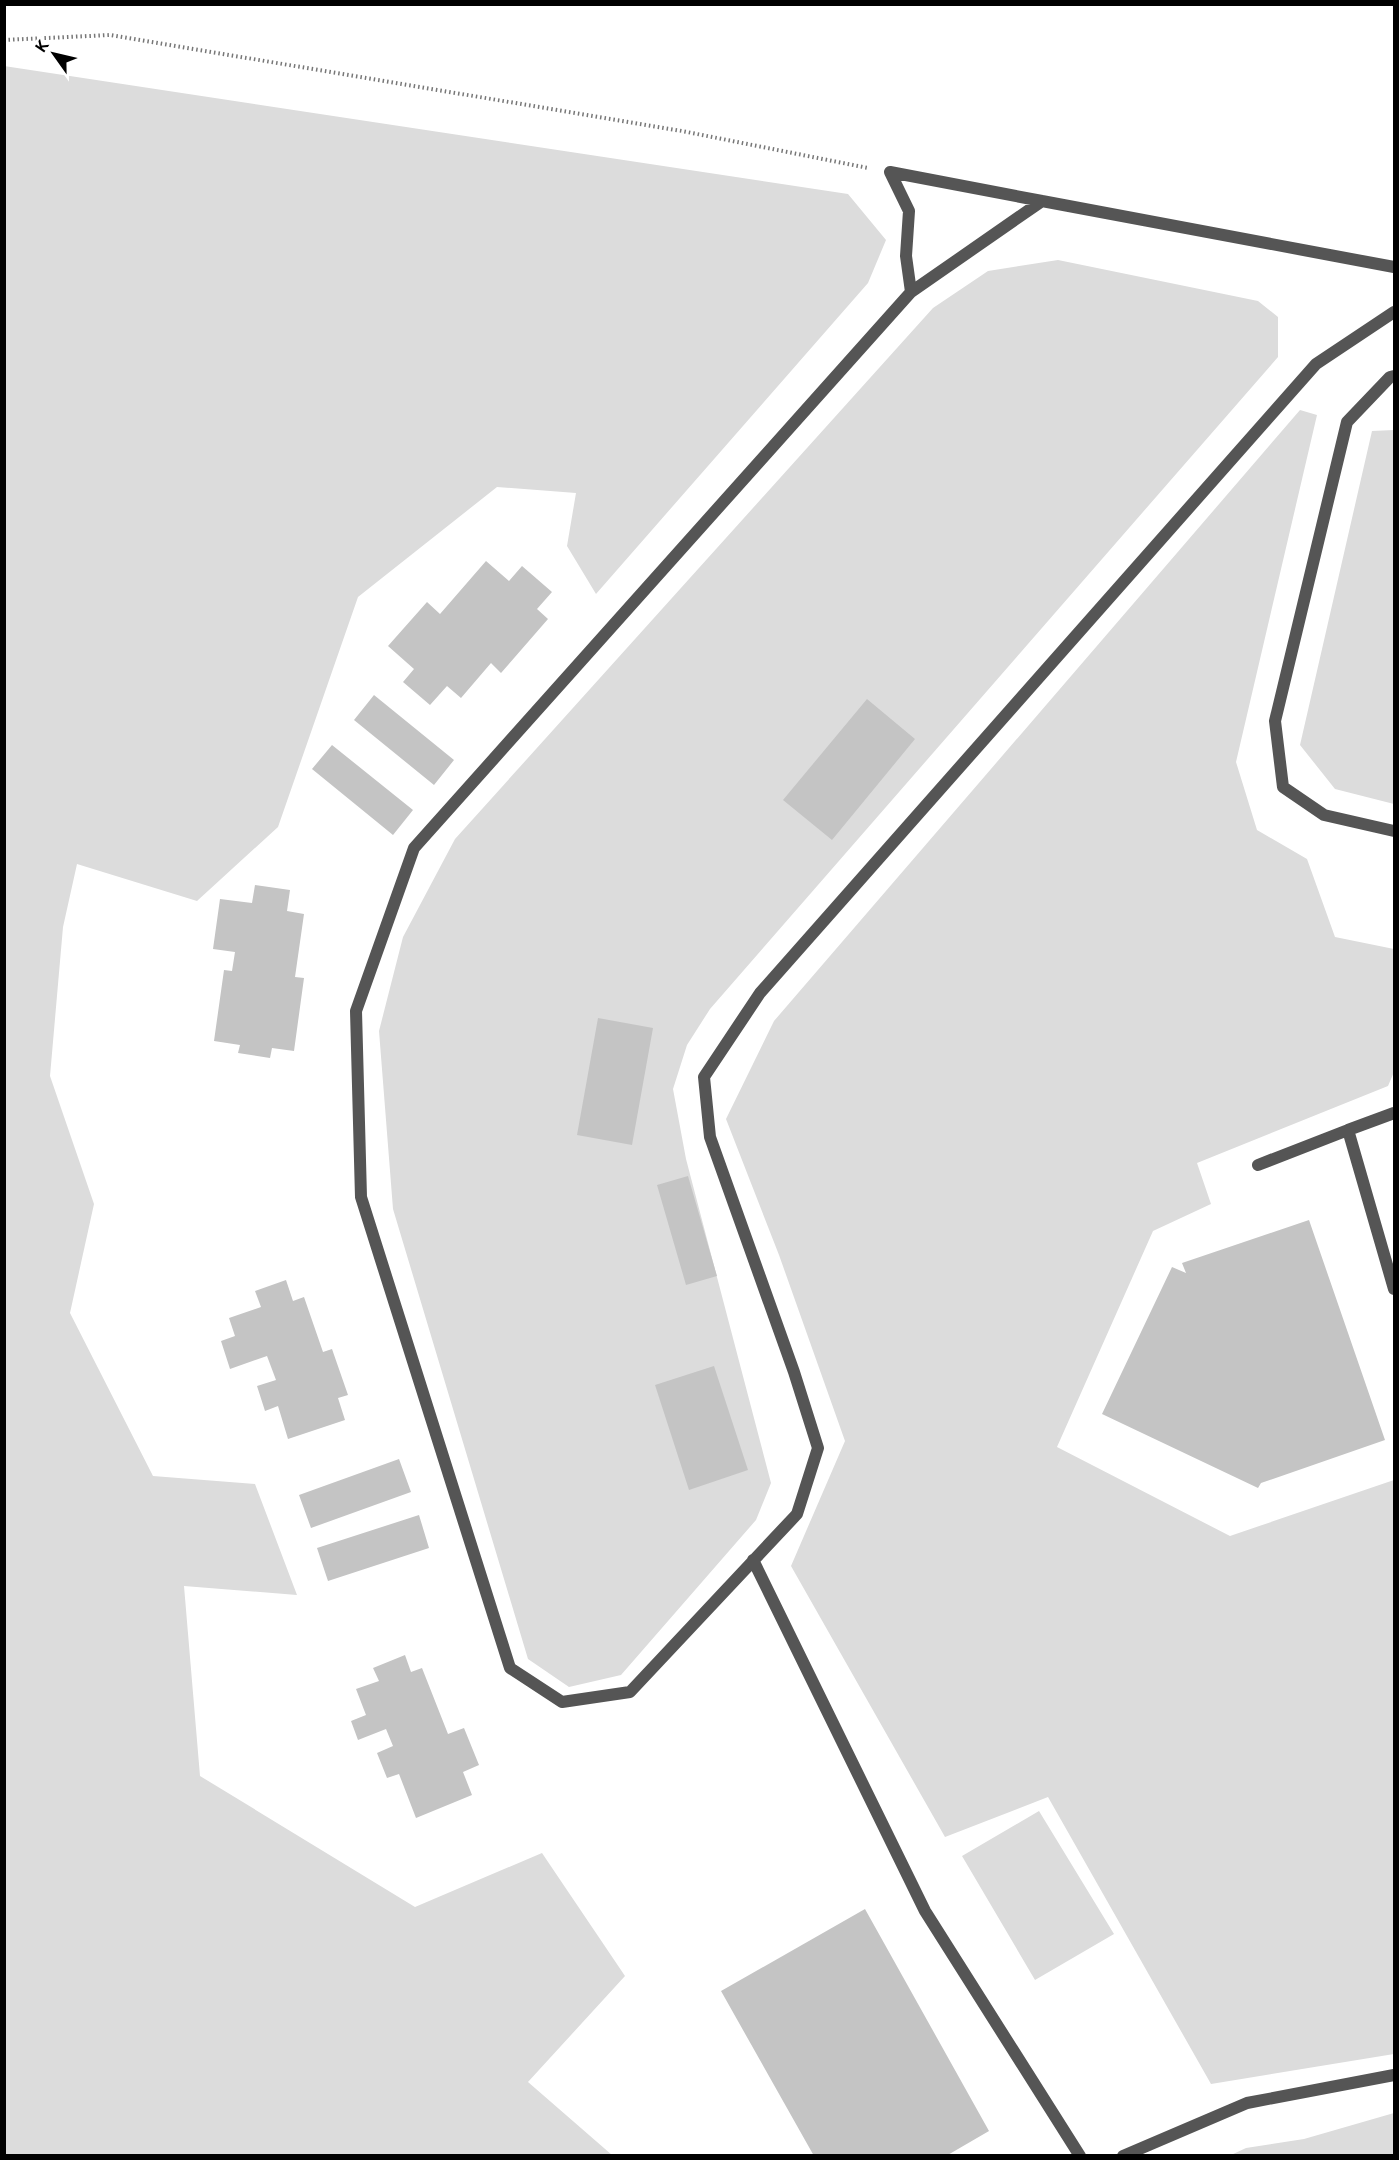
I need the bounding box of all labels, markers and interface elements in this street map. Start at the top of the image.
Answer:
north arrow [24,24,84,84]
text: K [31,36,53,56]

